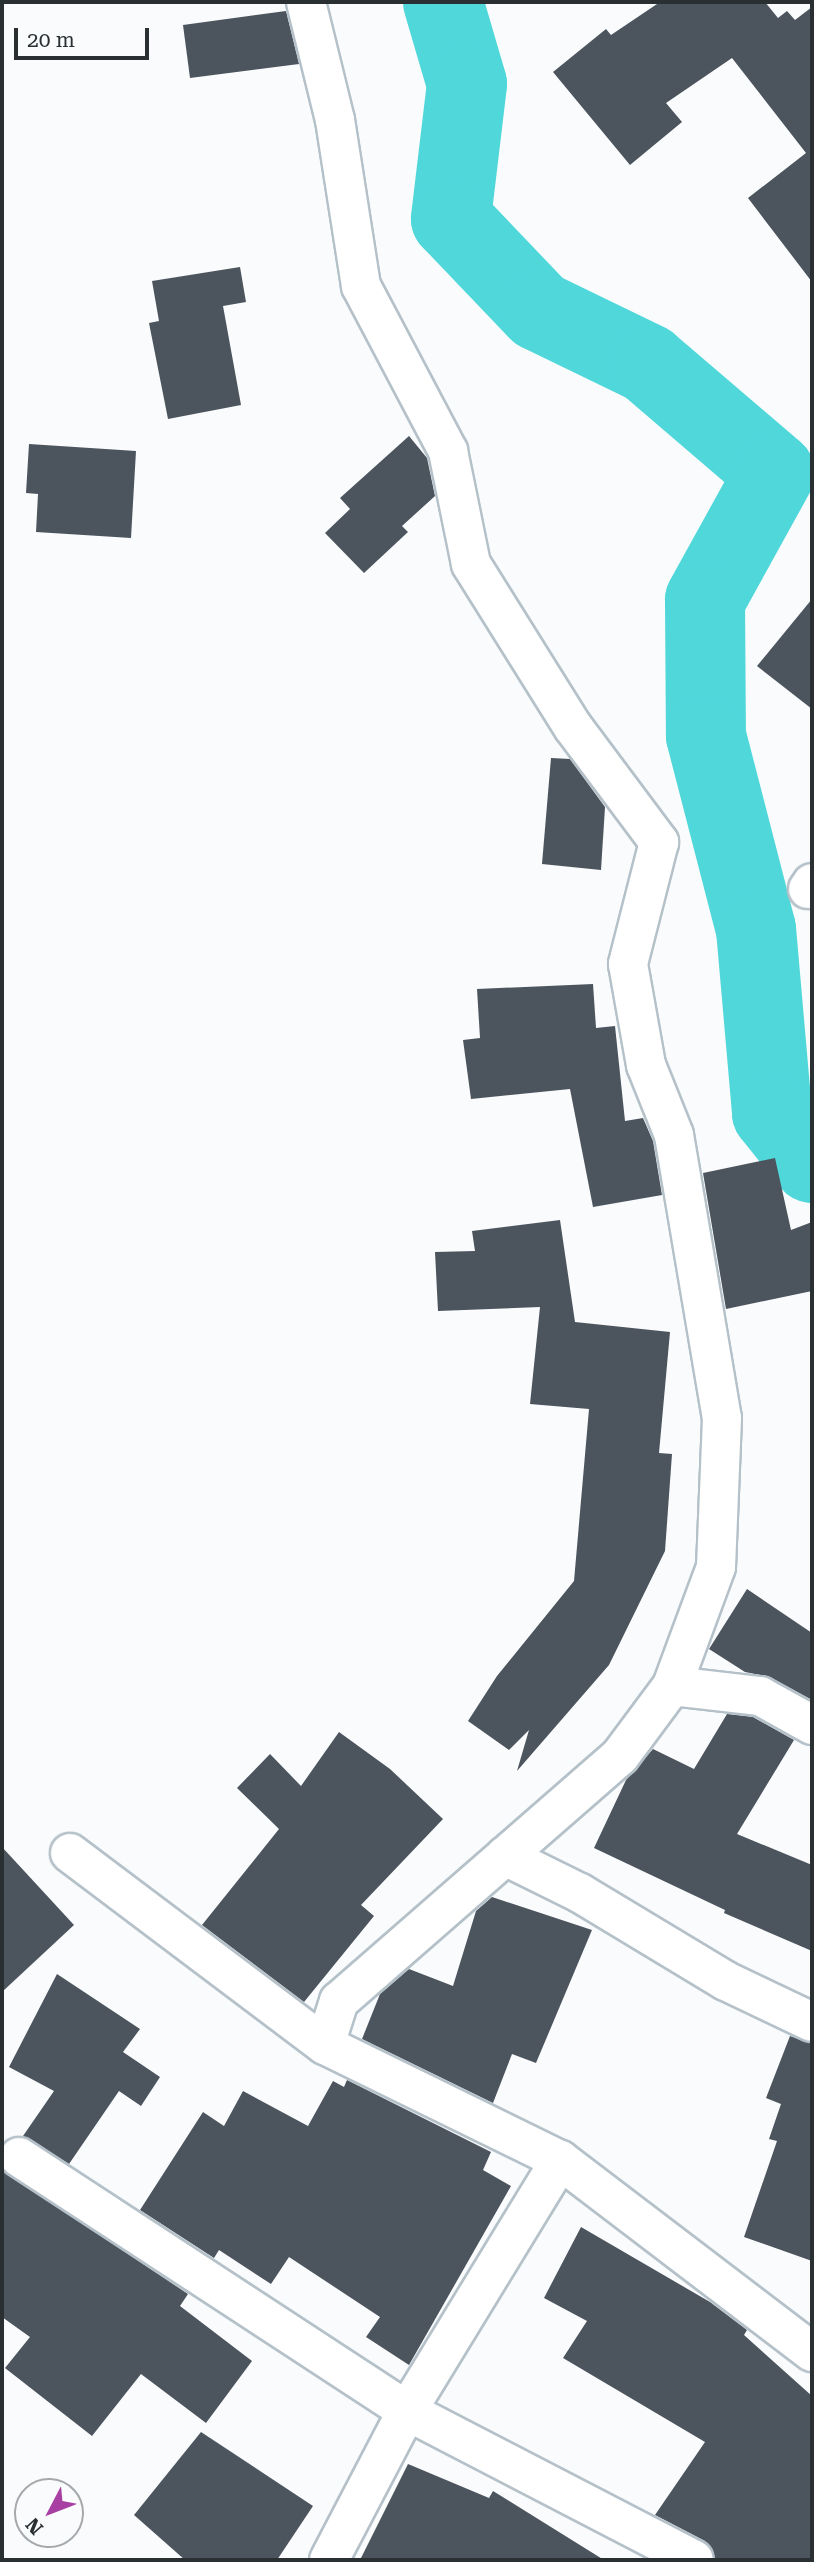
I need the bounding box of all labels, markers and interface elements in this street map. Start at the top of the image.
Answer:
scale bar [18,14,152,58]
text: 20 m [27,28,75,52]
north arrow [14,2478,84,2548]
text: N [21,2513,48,2539]

